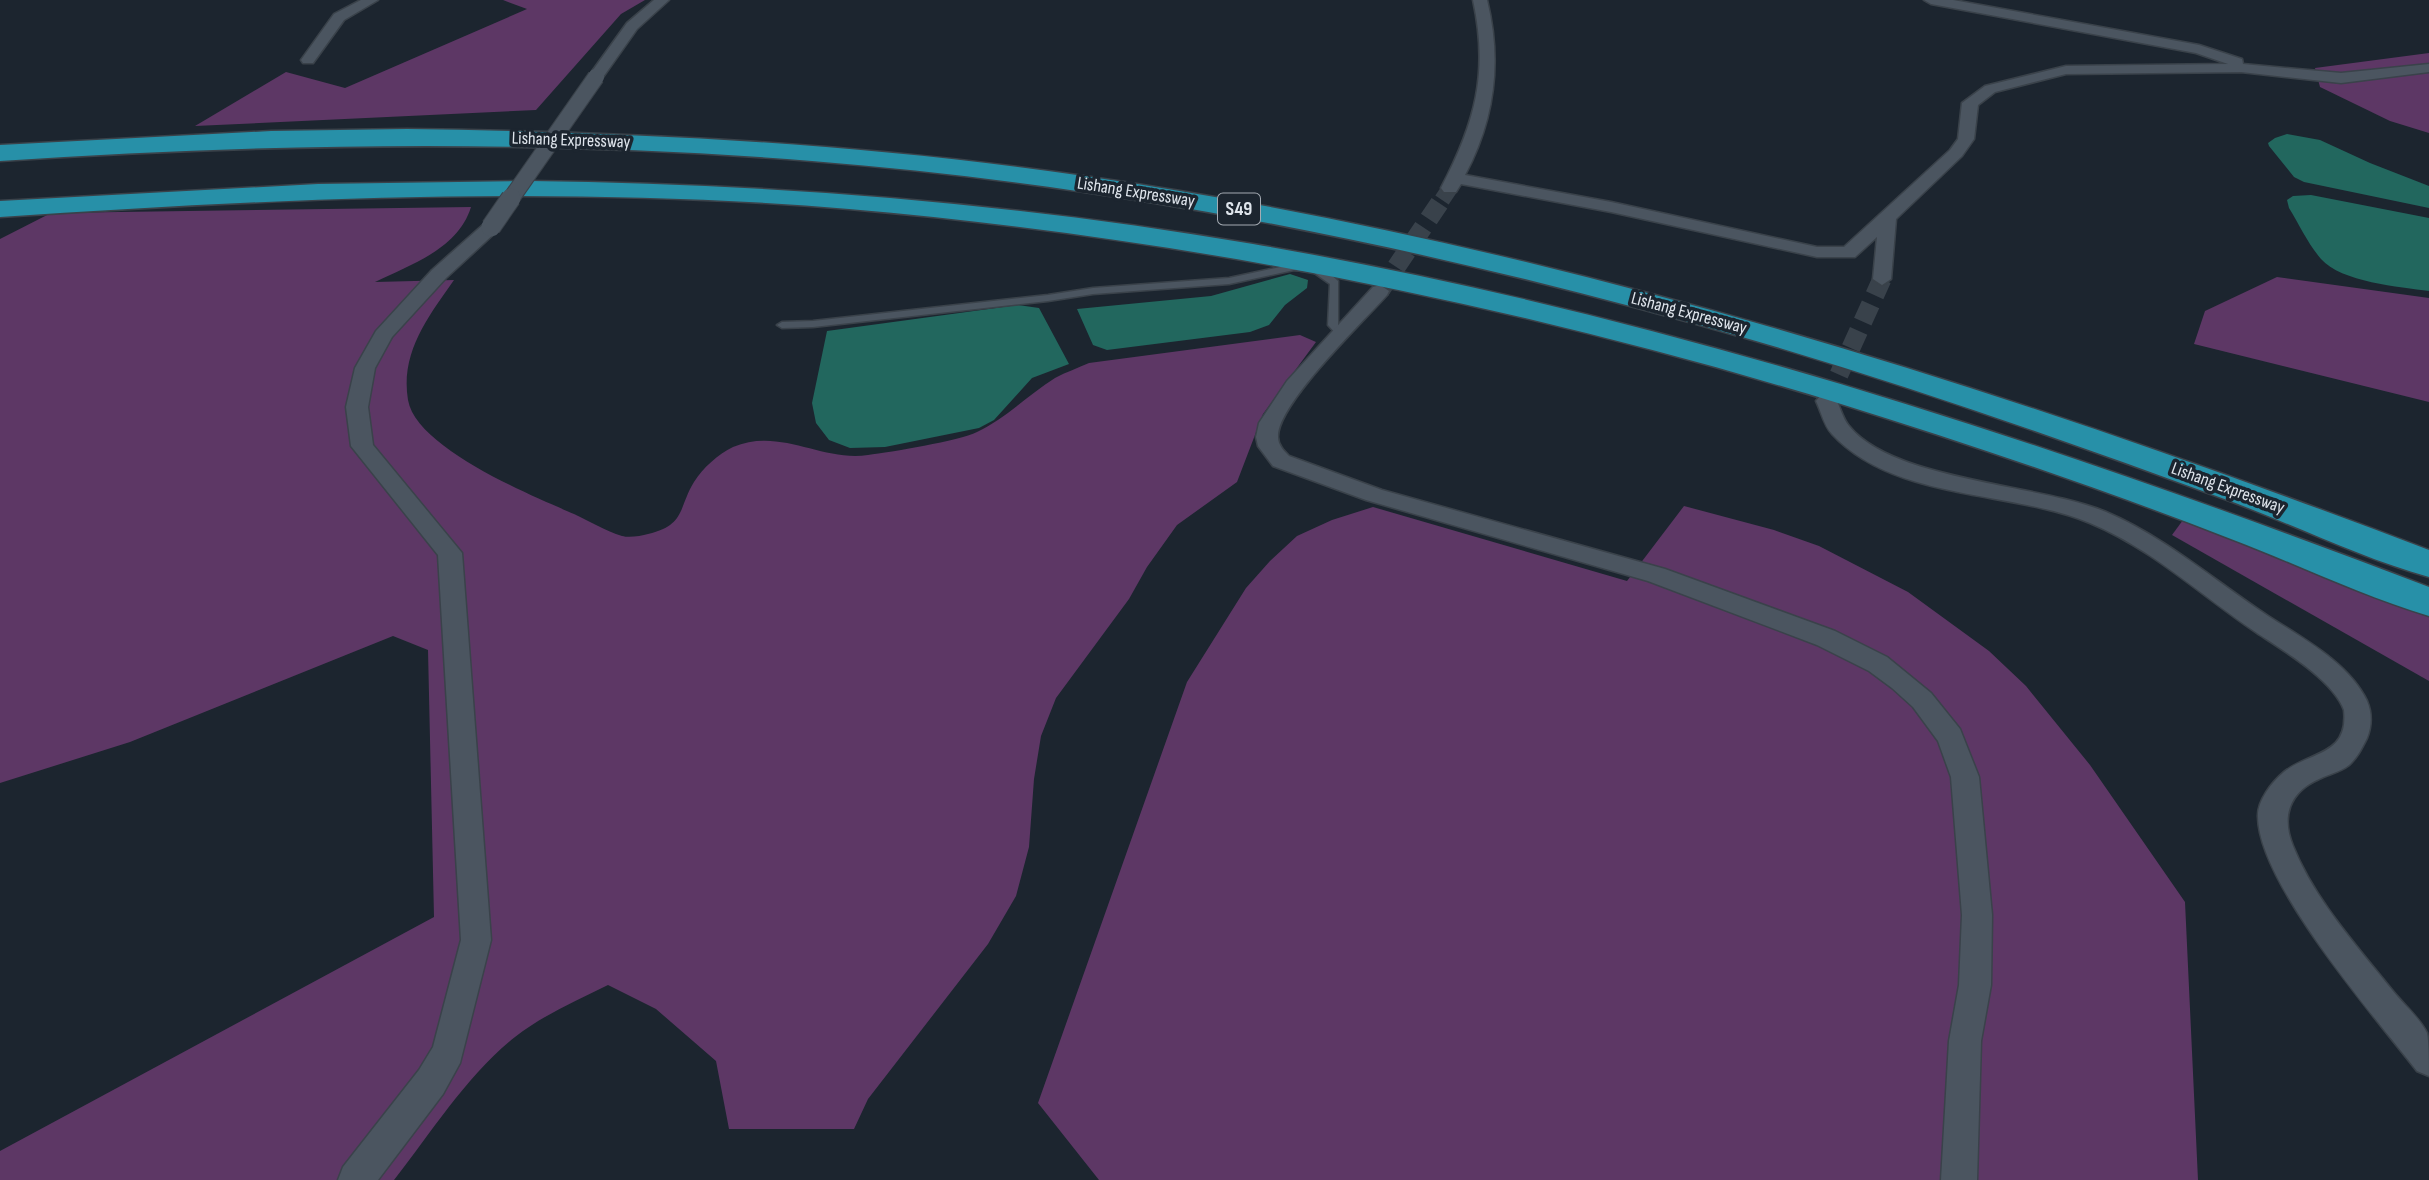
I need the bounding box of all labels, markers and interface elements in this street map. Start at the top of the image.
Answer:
street label: Lishang Expressway [511,127,631,153]
street label: Lishang Expressway [1076,172,1196,212]
road number: S49 [1218,194,1260,224]
street label: Lishang Expressway [1629,287,1749,339]
street label: Lishang Expressway [2169,458,2288,518]

